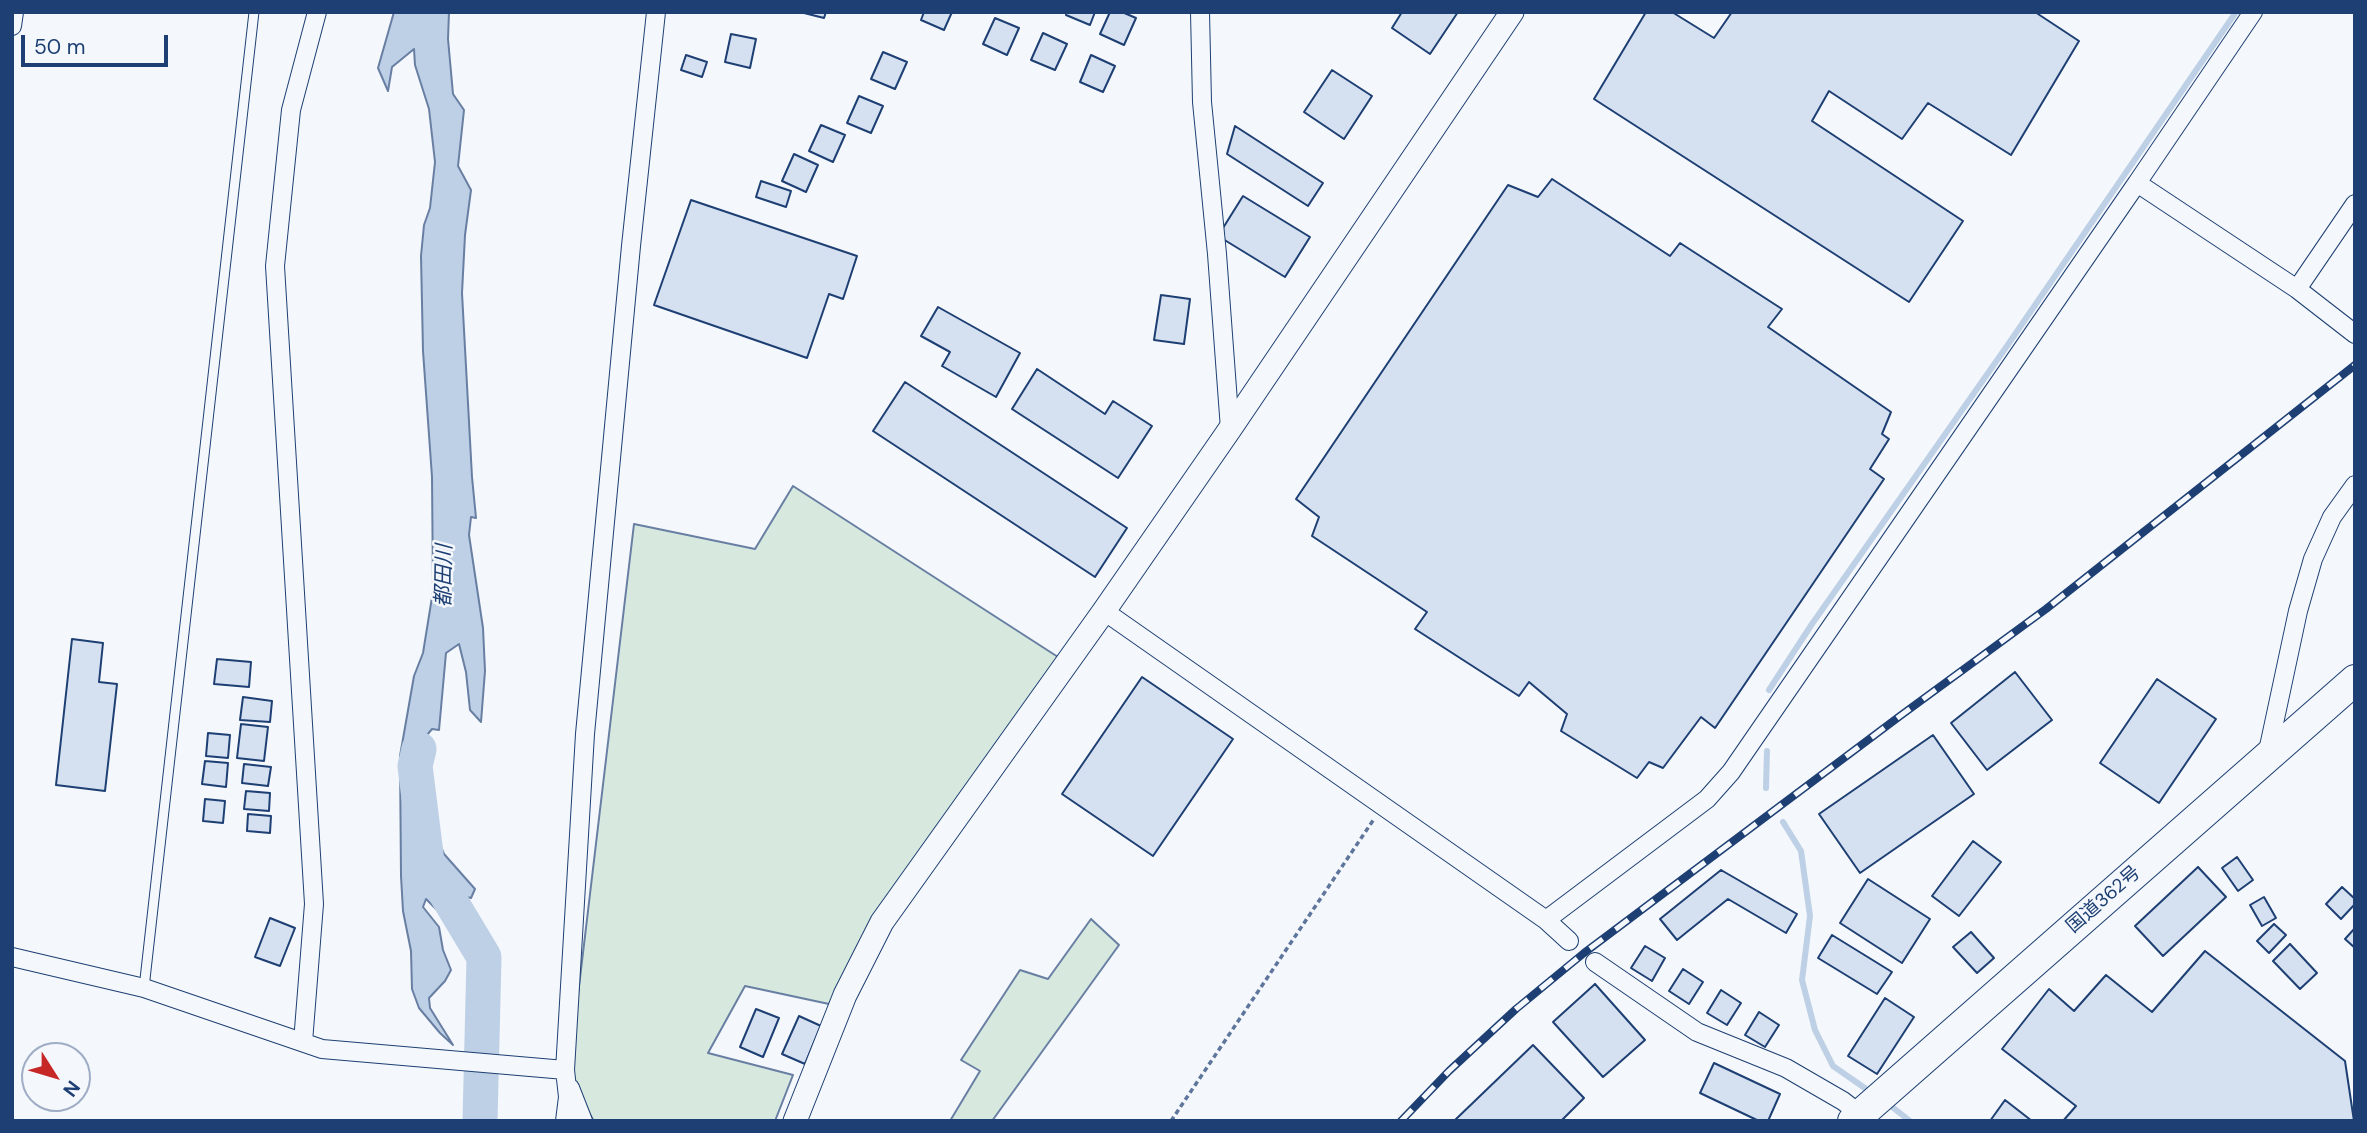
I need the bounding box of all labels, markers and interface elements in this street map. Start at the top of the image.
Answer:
scale bar [24,21,172,65]
text: 50 m [34,33,85,61]
water label: 都田川 [432,544,458,608]
street label: 国道362号 [2062,862,2146,938]
north arrow [21,1042,91,1112]
text: N [57,1076,86,1102]

